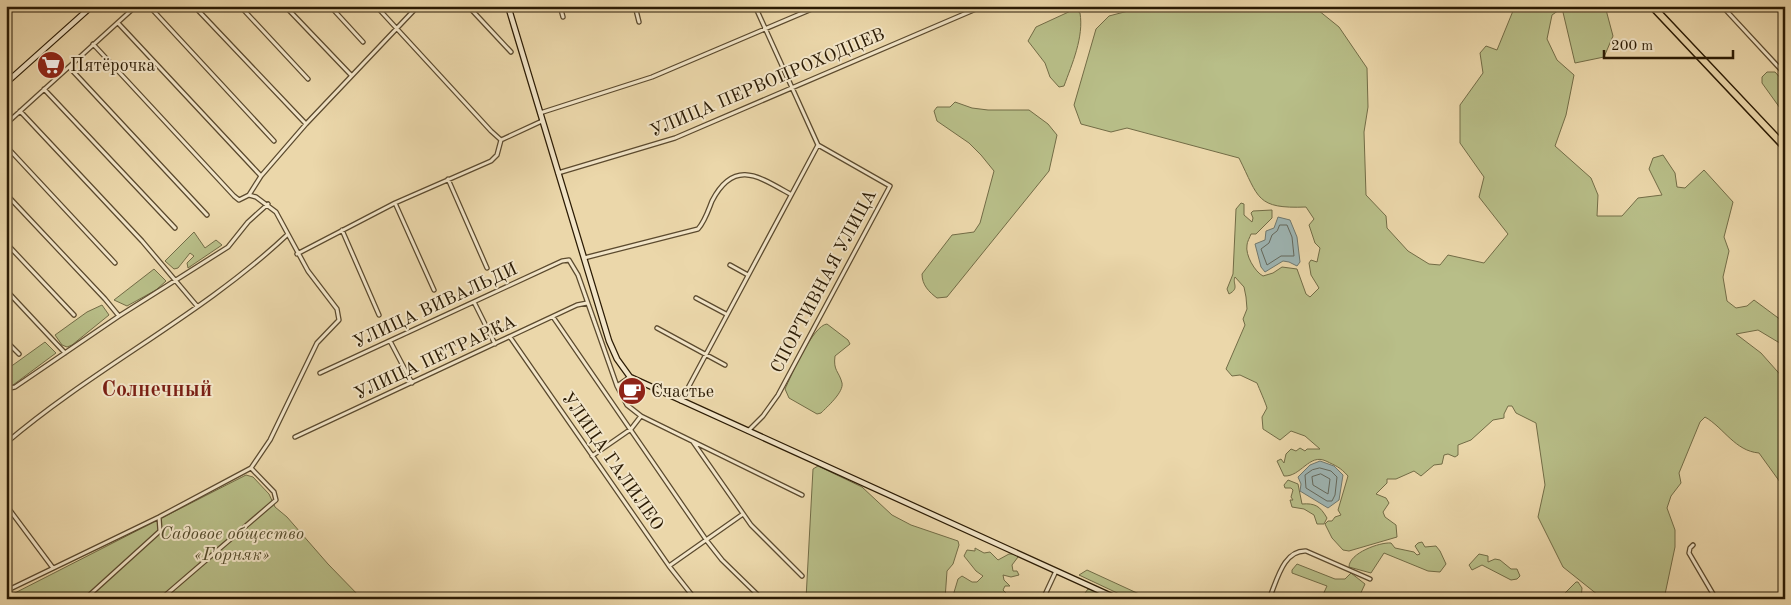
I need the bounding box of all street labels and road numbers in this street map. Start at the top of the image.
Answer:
street label: УЛИЦА ПЕРВОПРОХОДЦЕВ [647,25,887,141]
street label: СПОРТИВНАЯ УЛИЦА [768,187,880,376]
street label: УЛИЦА ВИВАЛЬДИ [351,260,520,352]
street label: УЛИЦА ПЕТРАРКА [352,312,519,403]
street label: УЛИЦА ГАЛИЛЕО [558,389,667,534]

